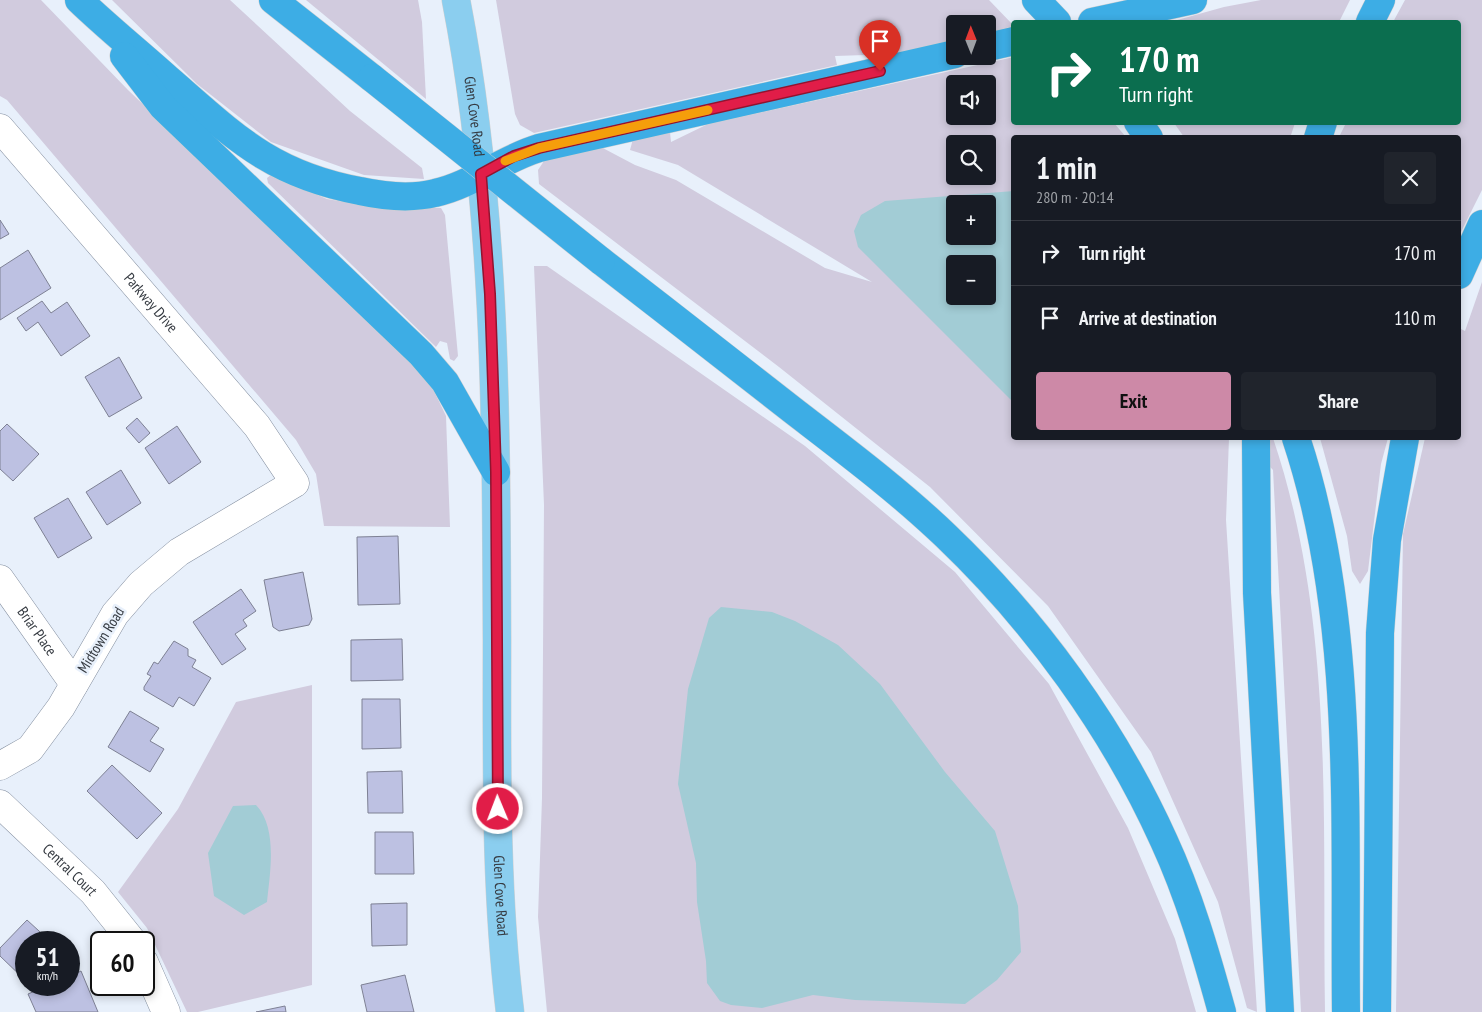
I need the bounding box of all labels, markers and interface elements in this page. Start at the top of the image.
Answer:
north arrow [946,15,996,65]
map controls [946,15,996,305]
pin [859,20,901,71]
icon: arrive [866,27,894,55]
text: 170 m [1119,36,1200,82]
icon: right [1036,40,1101,105]
street label: Glen Cove Road [460,75,489,157]
button: sound [946,75,996,125]
text: Turn right [1119,80,1193,108]
button: search [946,135,996,185]
text: 1 min [1036,148,1097,187]
button: close [1384,152,1436,204]
text: 280 m · 20:14 [1036,187,1114,207]
button: + [946,195,996,245]
icon: right [1036,239,1064,267]
text: Turn right [1079,241,1145,265]
text: 170 m [1394,241,1436,265]
button: − [946,255,996,305]
street label: Parkway Drive [120,269,182,336]
icon: arrive [1036,304,1064,332]
text: Arrive at destination [1079,306,1217,330]
text: 110 m [1394,306,1436,330]
button: Exit [1036,372,1231,430]
button: Share [1241,372,1436,430]
street label: Briar Place [14,603,61,659]
street label: Midtown Road [73,603,128,676]
position arrow [471,782,523,834]
street label: Central Court [39,839,102,899]
street label: Glen Cove Road [490,855,513,936]
speed limit sign: 60 [90,931,155,996]
text: 51 [36,941,59,973]
text: km/h [37,968,58,983]

